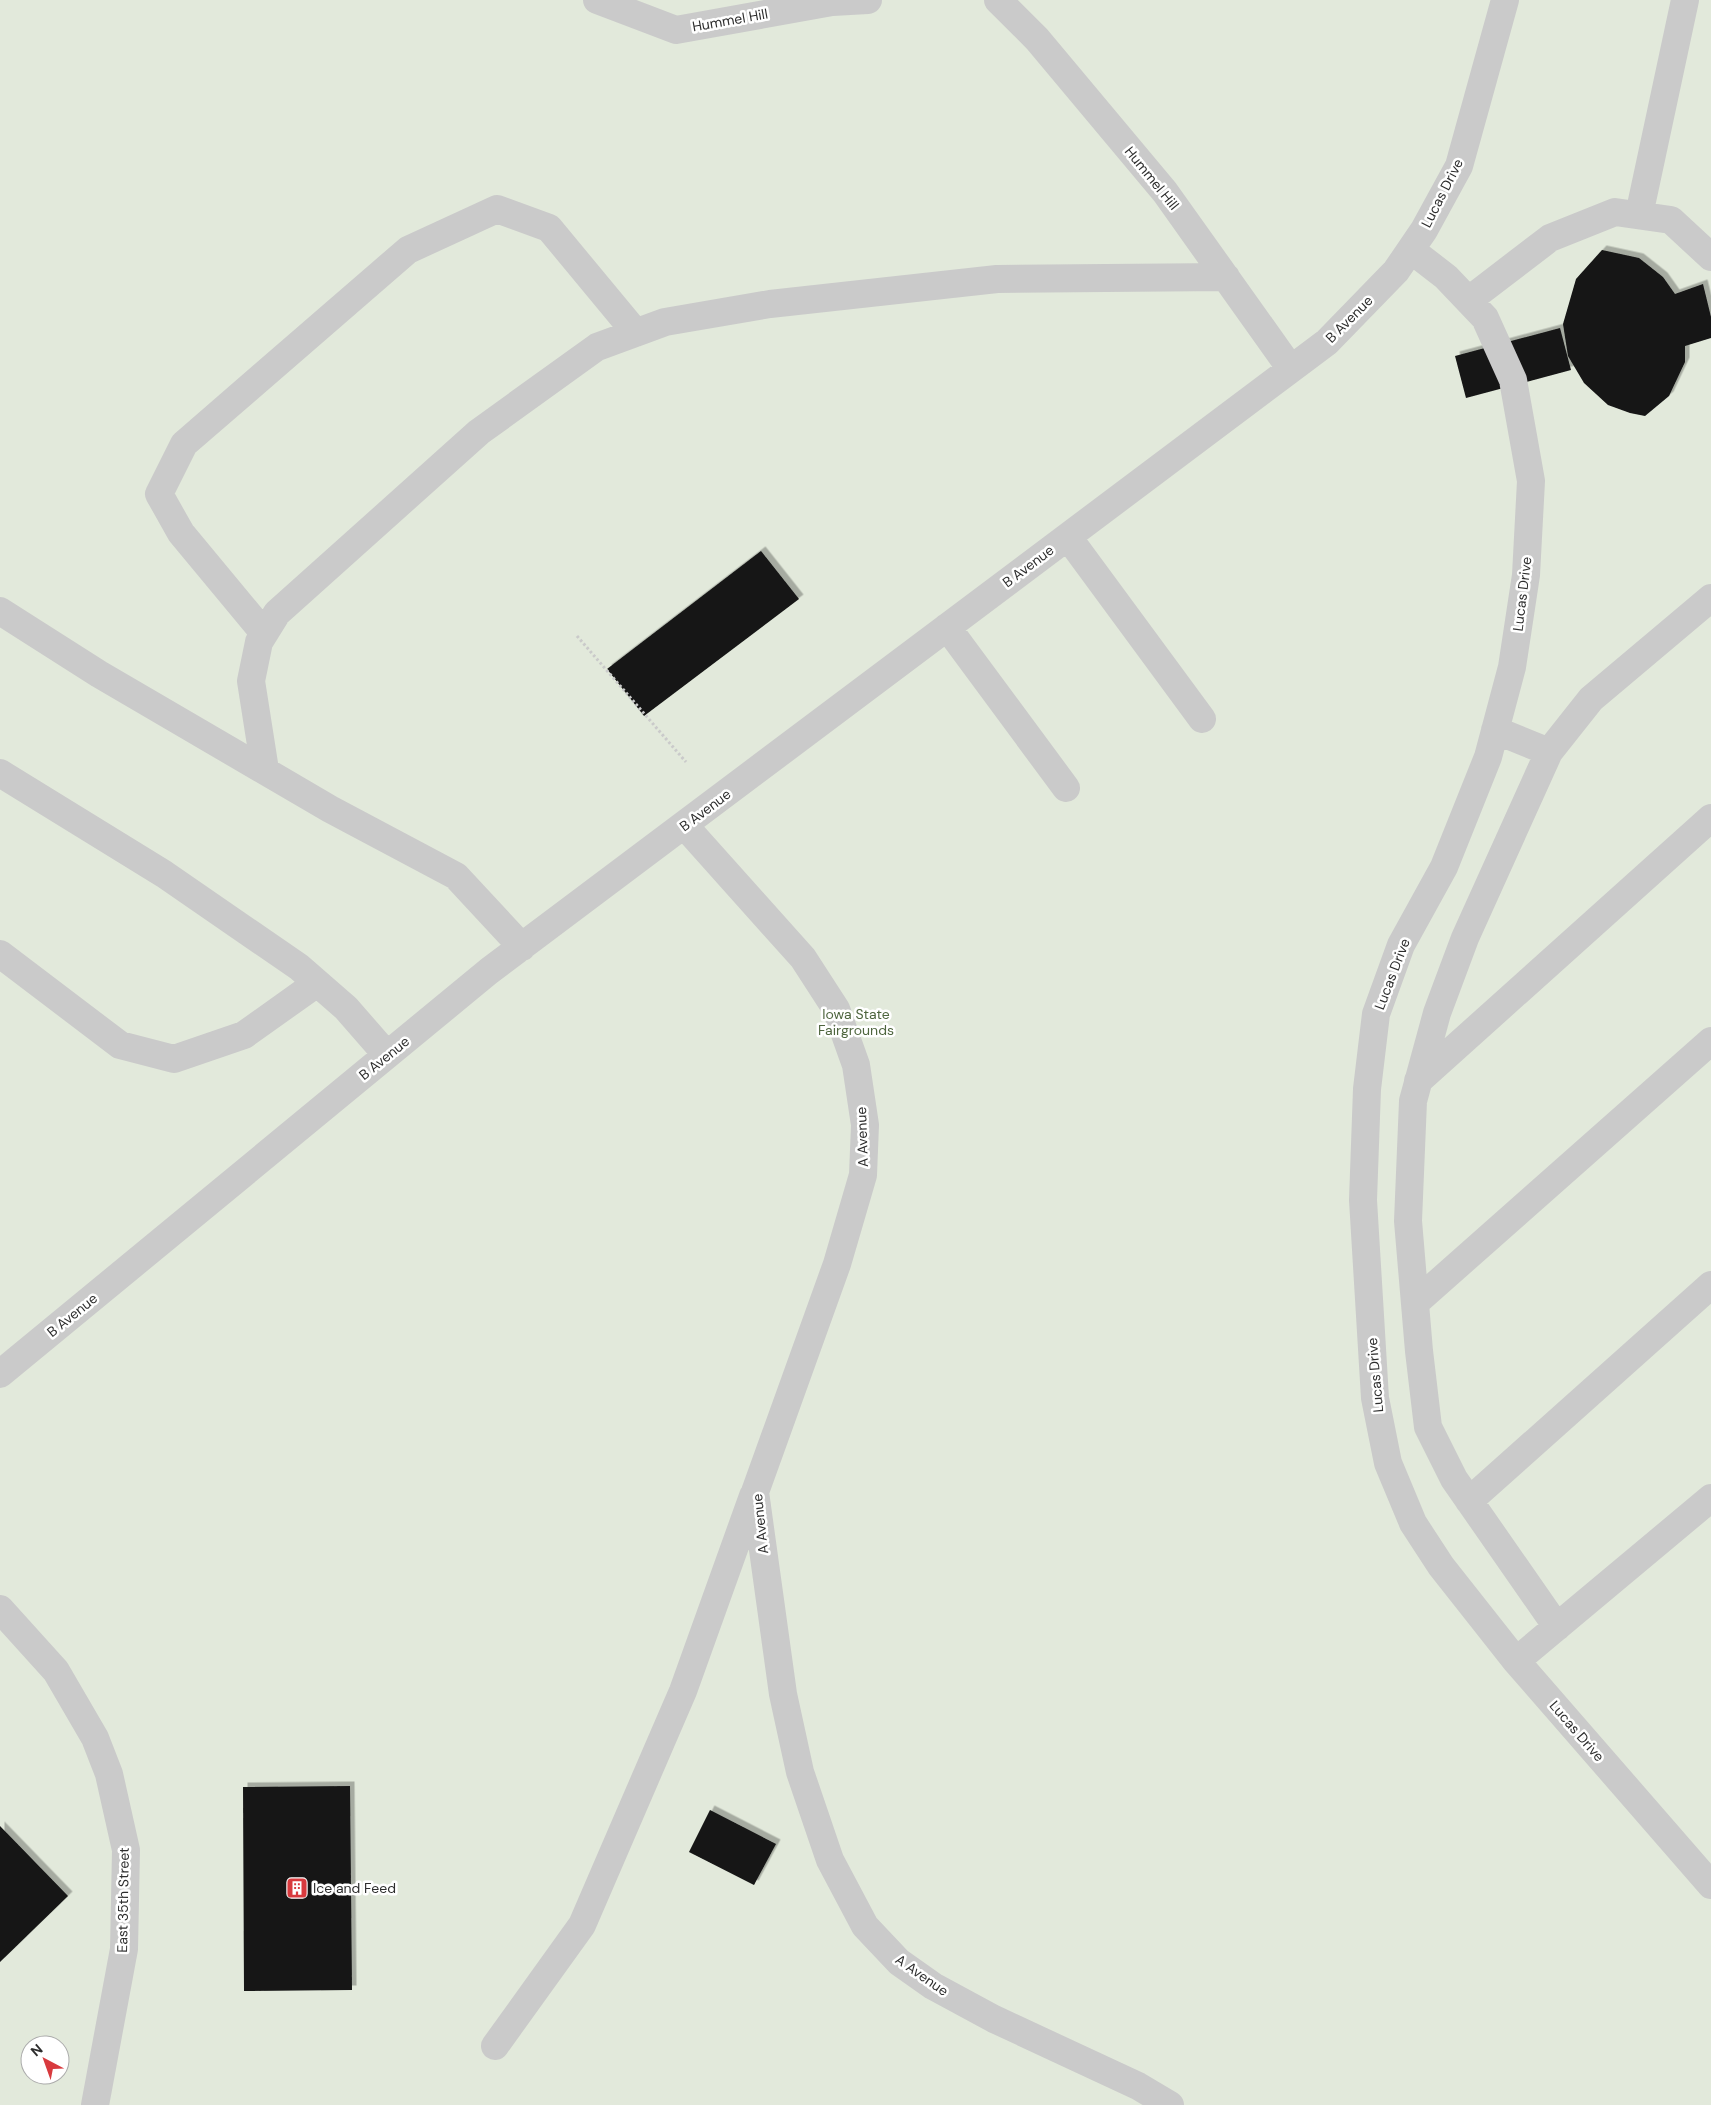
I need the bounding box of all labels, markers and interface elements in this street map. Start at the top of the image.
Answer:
street label: Hummel Hill [691,4,769,36]
street label: Hummel Hill [1121,143,1183,213]
street label: Lucas Drive [1417,155,1467,230]
street label: B Avenue [1322,291,1377,346]
street label: B Avenue [999,541,1057,591]
street label: Lucas Drive [1509,556,1536,632]
street label: B Avenue [676,785,734,835]
street label: Lucas Drive [1370,936,1414,1012]
park label: Iowa State Fairgrounds [818,1005,894,1039]
street label: B Avenue [355,1032,413,1084]
street label: A Avenue [852,1106,872,1168]
street label: B Avenue [43,1289,101,1341]
street label: Lucas Drive [1363,1337,1387,1413]
street label: A Avenue [748,1493,772,1555]
street label: Lucas Drive [1546,1697,1608,1765]
street label: East 35th Street [113,1847,133,1953]
building icon: Ice and Feed [285,1876,309,1900]
place label: Ice and Feed [313,1879,396,1897]
street label: A Avenue [892,1950,952,2000]
north arrow [20,2035,70,2085]
text: N [27,2040,46,2060]

